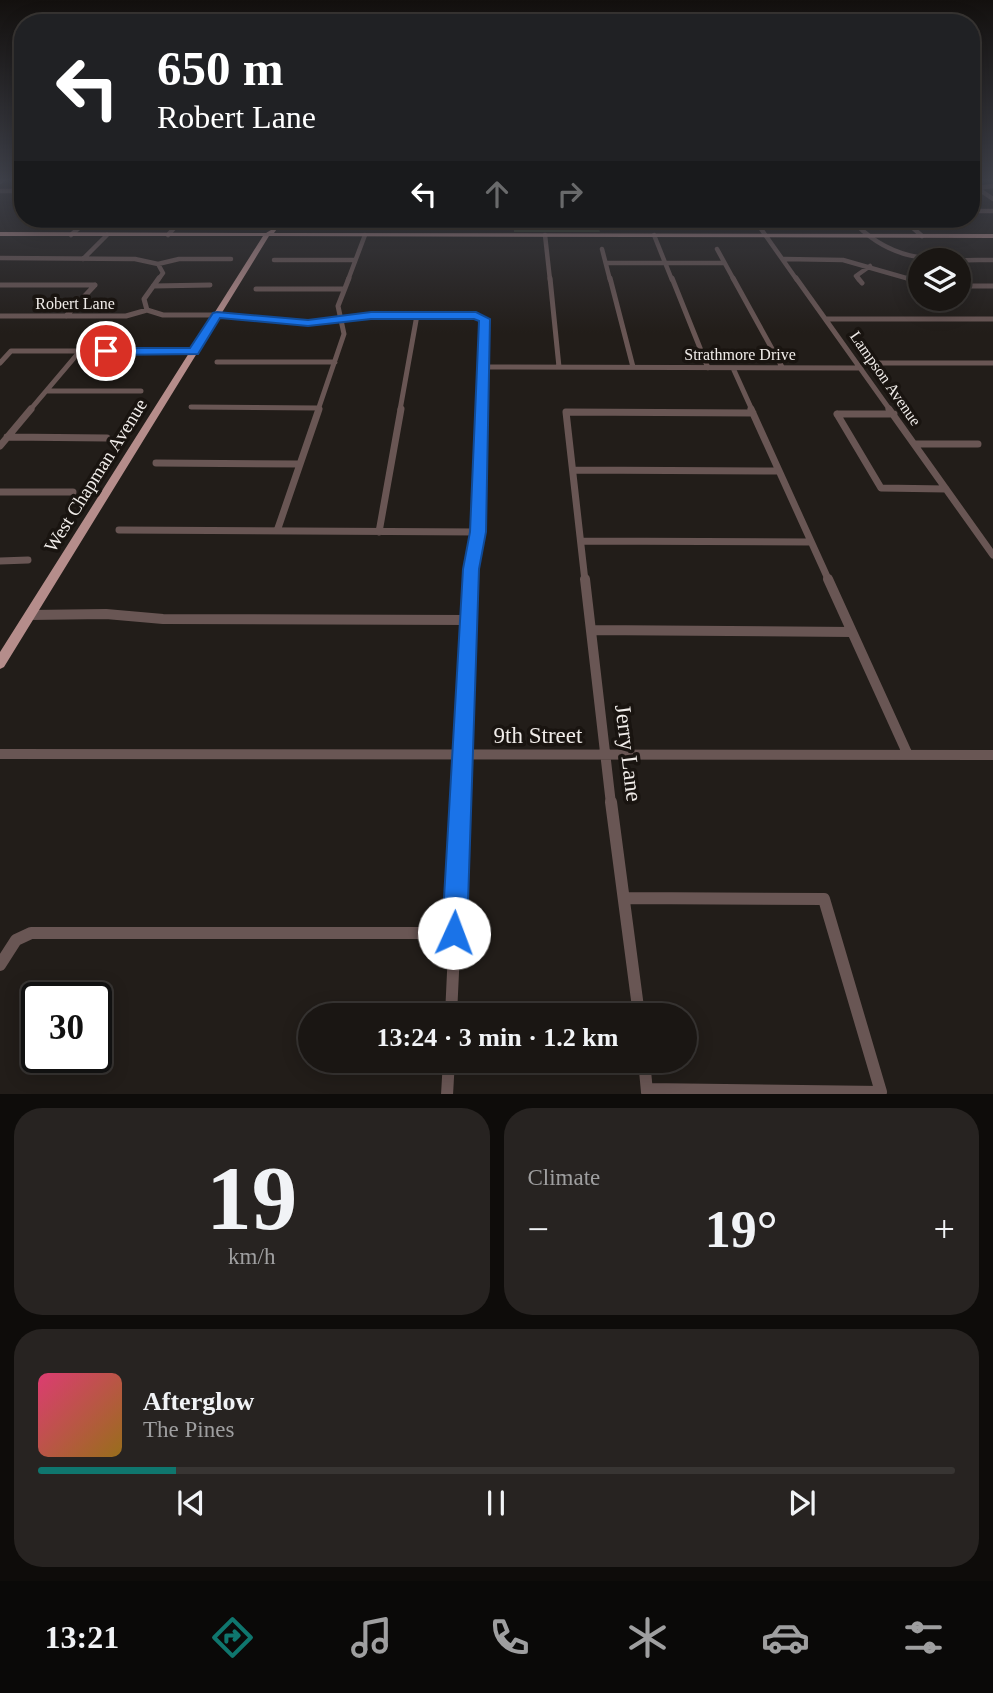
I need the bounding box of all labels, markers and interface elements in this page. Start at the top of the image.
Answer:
text: 650 m [157,41,284,96]
icon: left [42,42,133,133]
text: Robert Lane [157,99,316,135]
icon: left [405,175,443,213]
icon: ahead [478,175,516,213]
icon: right [551,175,589,213]
map controls [908,248,971,311]
button: layers [908,248,971,311]
street label: Robert Lane [35,295,115,312]
pin [76,321,136,381]
street label: Lampson Avenue [846,328,924,429]
icon: arrive [87,332,125,370]
street label: Strathmore Drive [684,346,796,363]
street label: West Chapman Avenue [40,395,151,556]
street label: Jerry Lane [610,703,647,803]
street label: 9th Street [494,723,583,748]
position arrow [417,896,491,970]
speed limit sign: 30 [21,982,112,1073]
text: 13:24 · 3 min · 1.2 km [377,1023,618,1052]
text: 19 [206,1148,297,1249]
text: Climate [528,1165,600,1190]
text: 19° [705,1201,778,1258]
text: − [528,1208,549,1250]
text: + [934,1208,955,1250]
text: km/h [228,1244,275,1269]
text: Afterglow [143,1387,254,1416]
text: The Pines [143,1417,234,1442]
icon: previous [172,1484,210,1522]
icon: pause [477,1484,515,1522]
icon: next [783,1484,821,1522]
icon: directions [208,1613,257,1662]
icon: music [347,1613,396,1662]
icon: phone [485,1613,534,1662]
icon: climate [623,1613,672,1662]
icon: car [761,1613,810,1662]
icon: filters [899,1613,948,1662]
text: 13:21 [45,1619,119,1655]

